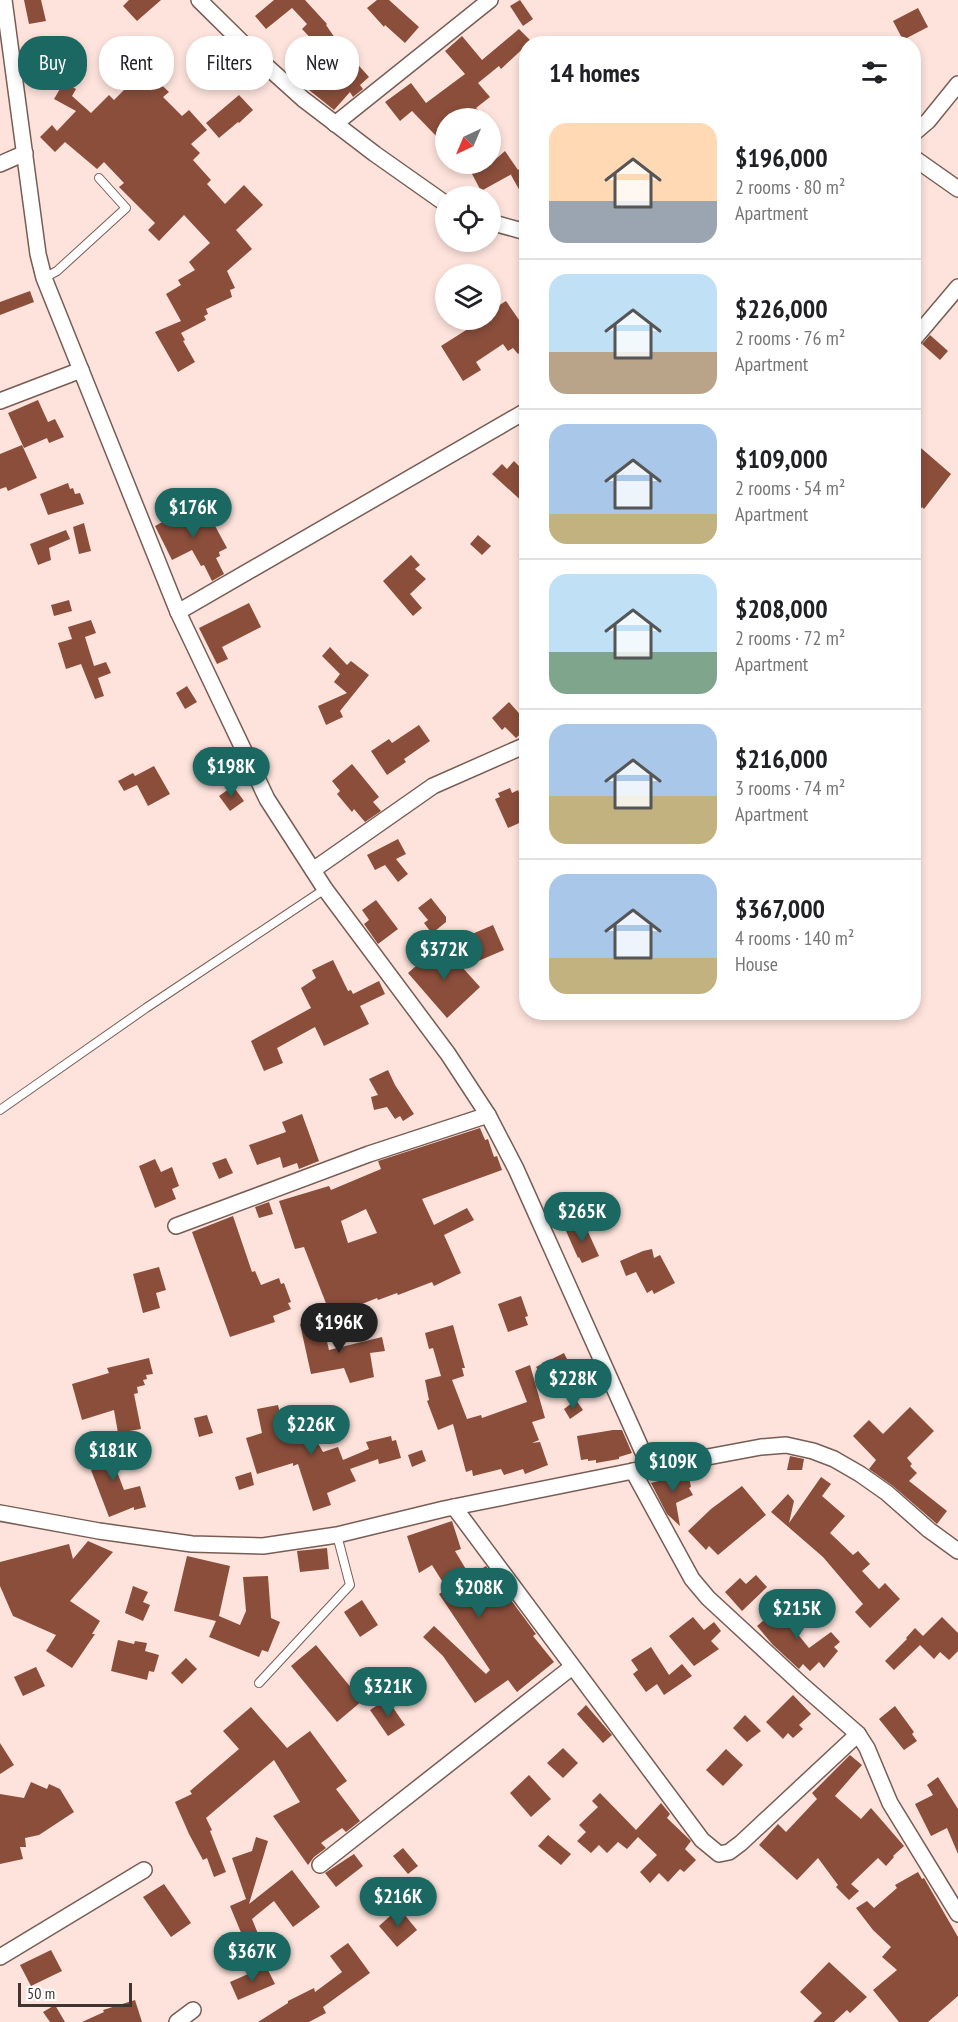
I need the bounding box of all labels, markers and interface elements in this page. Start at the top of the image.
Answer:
chip: Buy [18,36,87,90]
chip: Rent [99,36,174,90]
chip: Filters [186,36,273,90]
chip: New [285,36,359,90]
text: 14 homes [549,56,640,89]
icon: filters [858,56,891,89]
north arrow [435,108,501,174]
map controls [435,108,501,330]
text: $196,000 [735,141,828,174]
icon: home [597,147,669,219]
text: 2 rooms · 80 m² [735,174,845,200]
button: locate [435,186,501,252]
text: Apartment [735,200,808,226]
button: layers [435,264,501,330]
text: $226,000 [735,292,828,325]
icon: home [597,298,669,370]
text: 2 rooms · 76 m² [735,325,845,351]
text: Apartment [735,351,808,377]
text: $109,000 [735,442,828,475]
icon: home [597,448,669,520]
text: 2 rooms · 54 m² [735,475,845,501]
pin: $176K [151,488,235,539]
text: $176K [169,494,217,520]
text: Apartment [735,501,808,527]
text: $208,000 [735,592,828,625]
icon: home [597,598,669,670]
text: 2 rooms · 72 m² [735,625,845,651]
text: Apartment [735,651,808,677]
text: $216,000 [735,742,828,775]
pin: $198K [189,747,273,798]
icon: home [597,748,669,820]
text: $198K [207,753,255,779]
text: 3 rooms · 74 m² [735,775,845,801]
text: Apartment [735,801,808,827]
text: $367,000 [735,892,825,925]
icon: home [597,898,669,970]
text: 4 rooms · 140 m² [735,925,854,951]
pin: $372K [402,930,486,981]
text: $372K [420,936,468,962]
text: House [735,951,778,977]
pin: $265K [540,1192,624,1243]
text: $265K [558,1198,606,1224]
pin: $196K [297,1303,381,1354]
text: $196K [315,1309,363,1335]
pin: $228K [531,1359,615,1410]
text: $228K [549,1365,597,1391]
pin: $226K [269,1405,353,1456]
text: $226K [287,1411,335,1437]
pin: $181K [71,1431,155,1482]
text: $181K [89,1437,137,1463]
pin: $109K [631,1442,715,1493]
text: $109K [649,1448,697,1474]
pin: $208K [437,1568,521,1619]
text: $208K [455,1574,503,1600]
pin: $215K [755,1589,839,1640]
text: $215K [773,1595,821,1621]
pin: $321K [346,1667,430,1718]
text: $321K [364,1673,412,1699]
pin: $216K [356,1877,440,1928]
text: $216K [374,1883,422,1909]
pin: $367K [210,1932,294,1983]
text: $367K [228,1938,276,1964]
scale bar [18,1980,132,2008]
text: 50 m [27,1983,55,2003]

